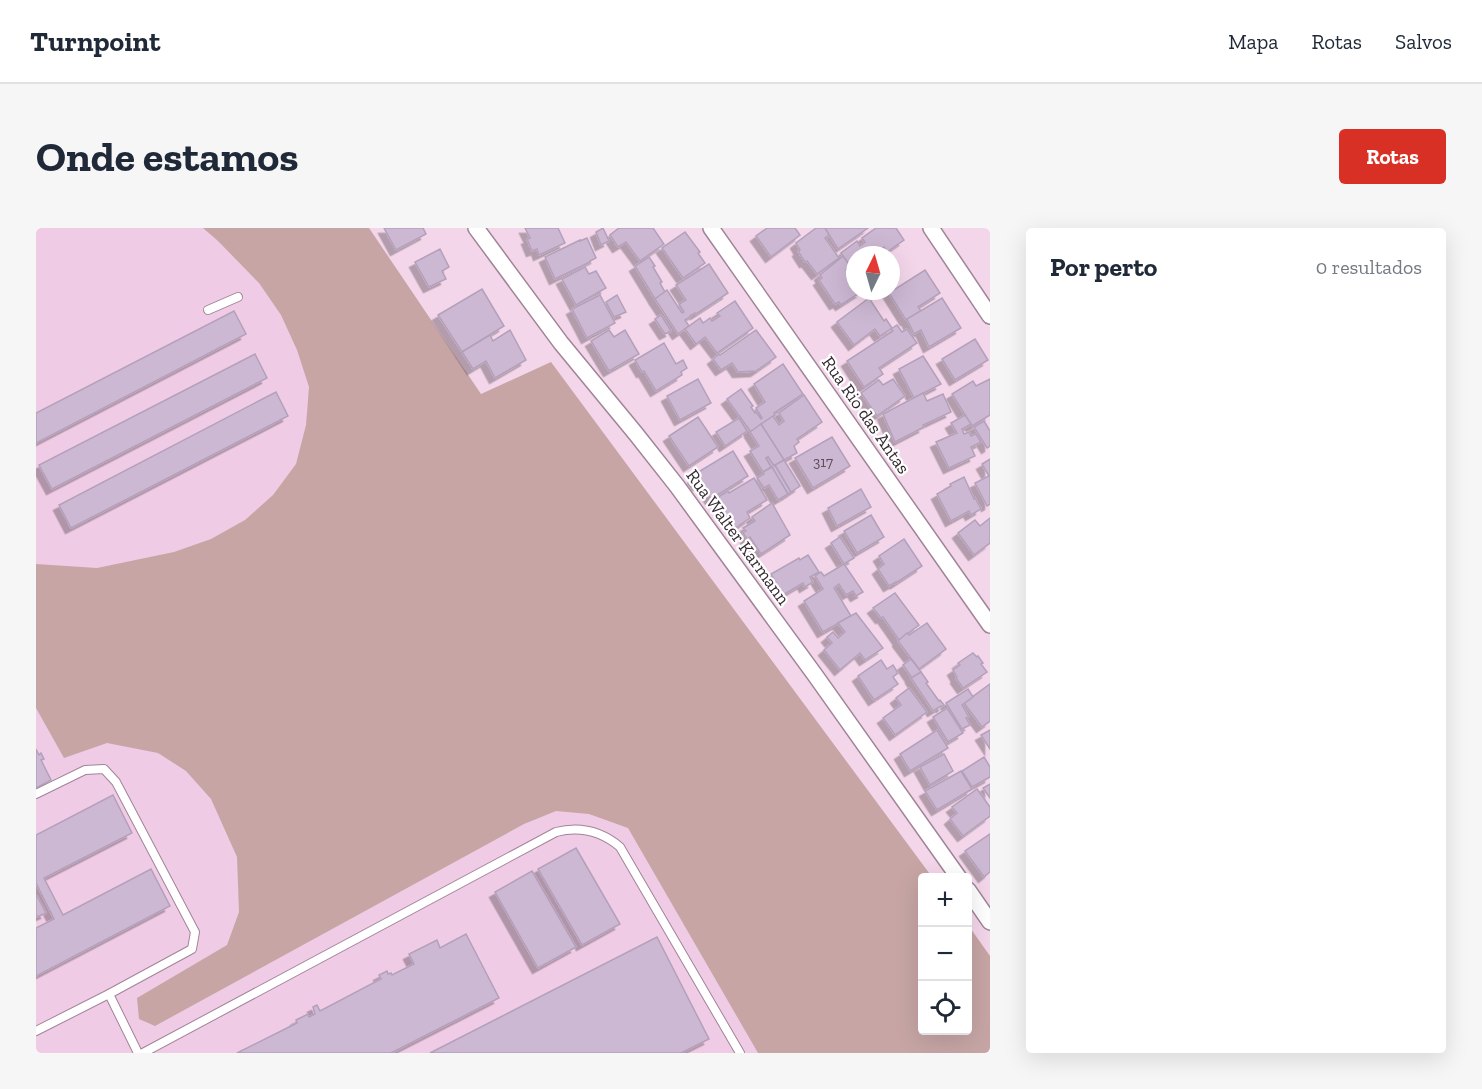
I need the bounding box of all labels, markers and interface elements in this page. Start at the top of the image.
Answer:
text: Turnpoint [30,25,160,58]
text: Mapa [1228,29,1278,54]
text: Rotas [1311,29,1362,54]
text: Salvos [1395,29,1452,54]
button: Rotas [1339,129,1446,184]
text: Onde estamos [36,131,298,182]
north arrow [846,246,900,300]
text: Por perto [1050,251,1157,283]
text: 0 resultados [1316,255,1422,279]
street label: Rua Rio das Antas [817,352,915,478]
house number: 317 [813,453,833,471]
street label: Rua Walter Karmann [681,465,795,610]
map controls [918,873,972,1035]
button: + [918,873,972,927]
button: − [918,927,972,981]
button: locate [918,981,972,1035]

